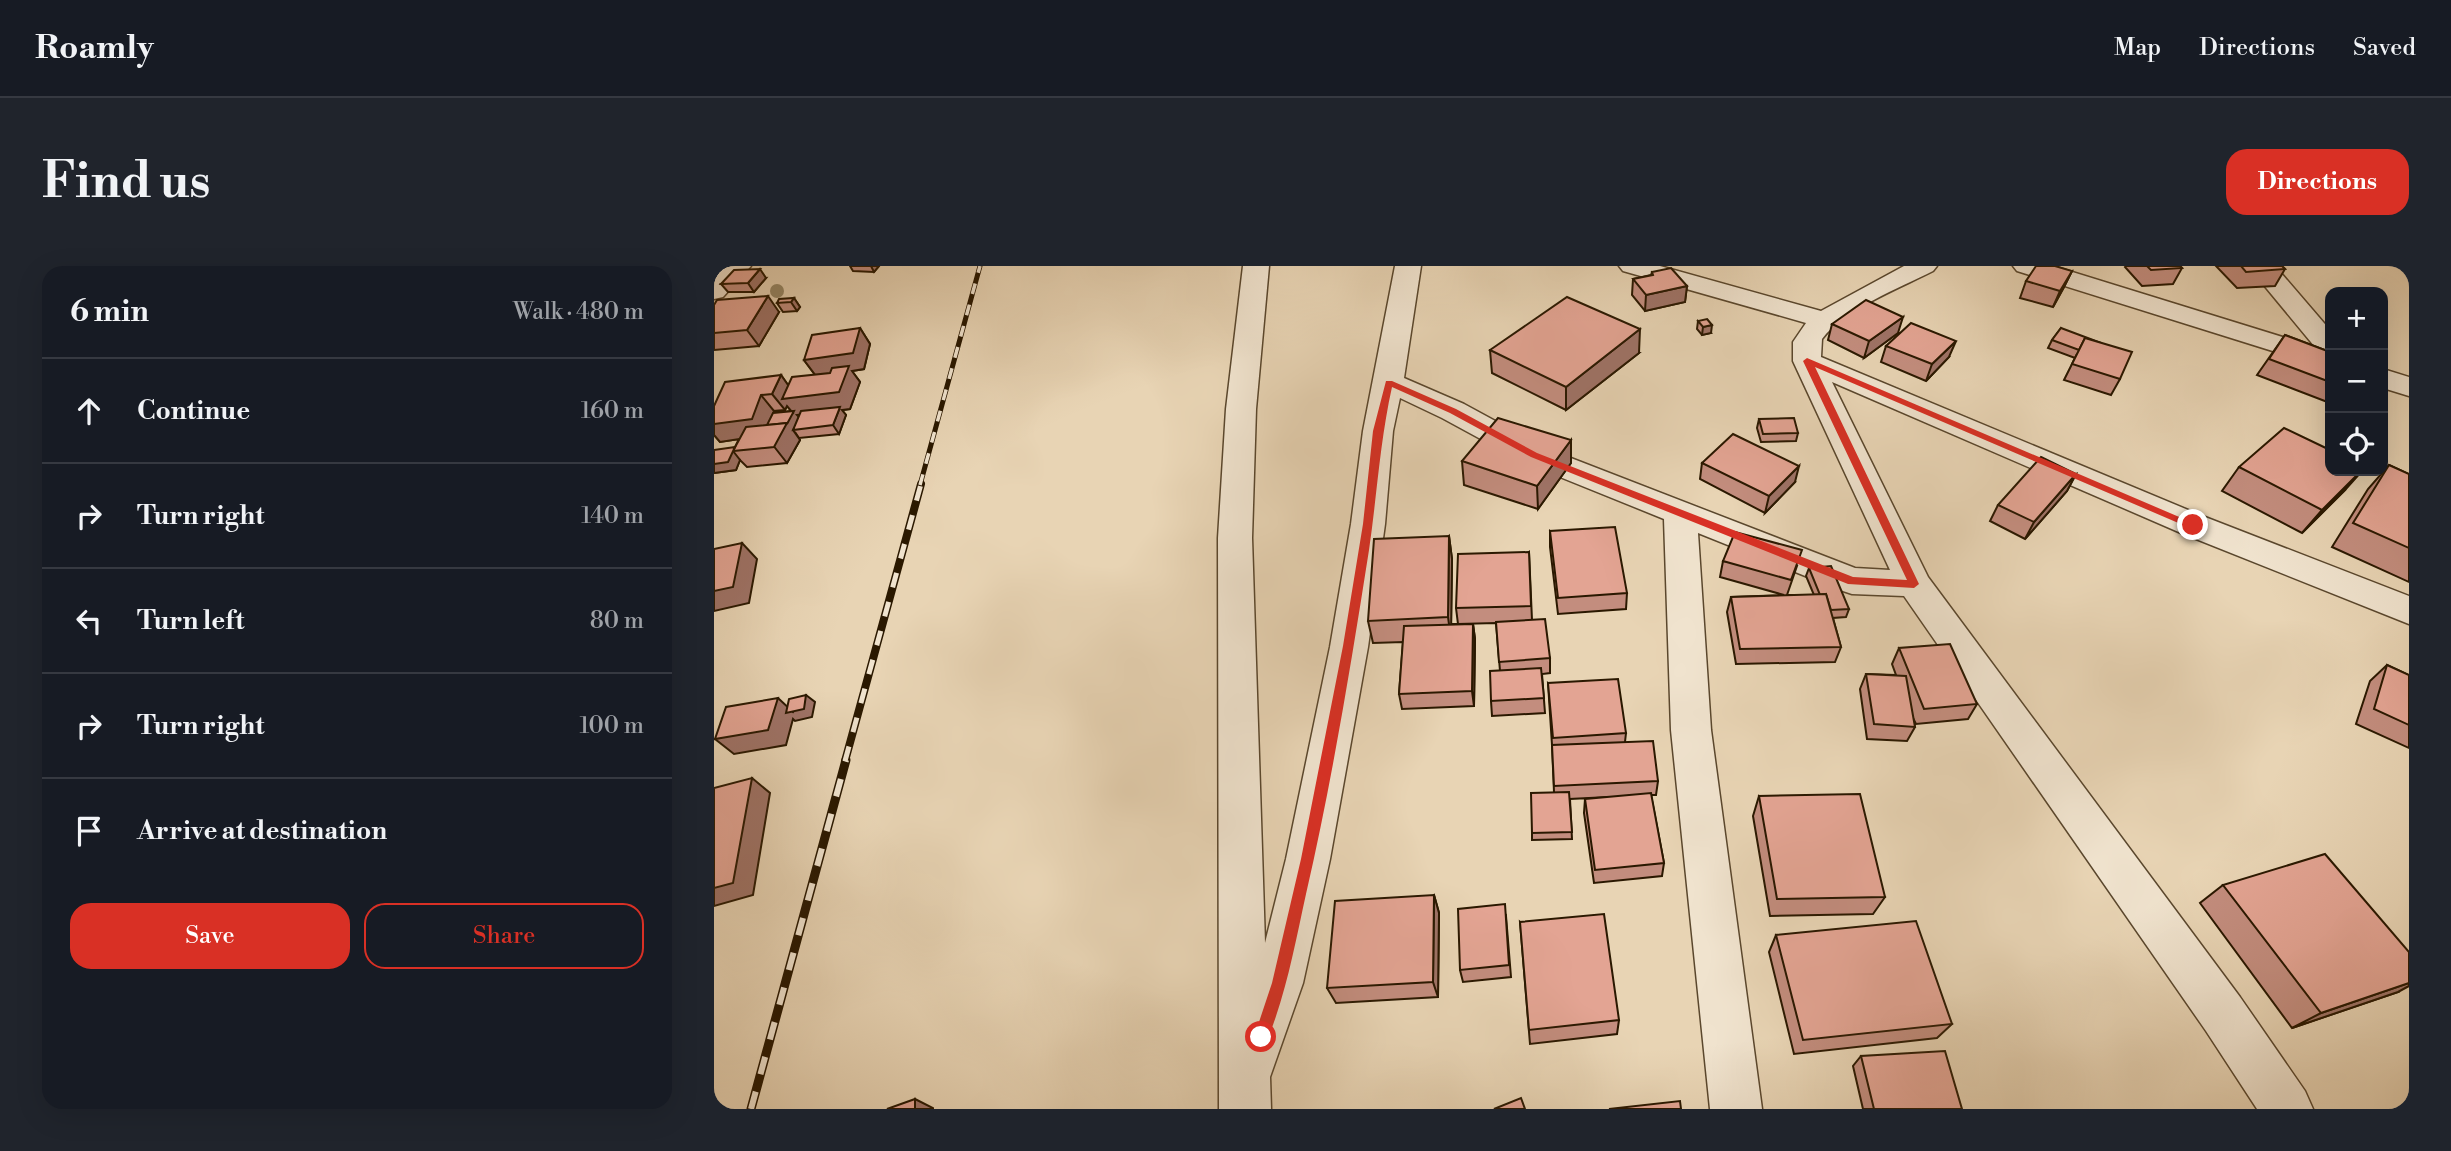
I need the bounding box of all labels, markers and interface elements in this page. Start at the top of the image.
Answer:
text: Roamly [35,28,154,69]
text: Map [2114,33,2161,63]
text: Directions [2199,33,2315,63]
text: Saved [2353,33,2416,63]
button: Directions [2226,149,2409,215]
text: Find us [42,152,211,213]
map controls [2325,287,2388,476]
button: + [2325,287,2388,350]
text: 6 min [70,293,149,331]
text: Walk · 480 m [513,298,644,326]
button: − [2325,350,2388,413]
icon: ahead [70,392,108,430]
text: Continue [137,395,250,427]
text: 160 m [581,397,644,425]
button: locate [2325,413,2388,476]
icon: right [70,497,108,535]
text: Turn right [137,500,265,532]
text: 140 m [581,502,644,530]
route end [2177,509,2208,540]
icon: left [70,602,108,640]
text: Turn left [137,605,245,637]
text: 80 m [590,607,644,635]
icon: right [70,707,108,745]
text: Turn right [137,710,265,742]
text: 100 m [579,712,644,740]
icon: arrive [70,812,108,850]
text: Arrive at destination [137,815,387,847]
button: Save [70,903,350,969]
button: Share [364,903,644,969]
route start [1245,1021,1276,1052]

